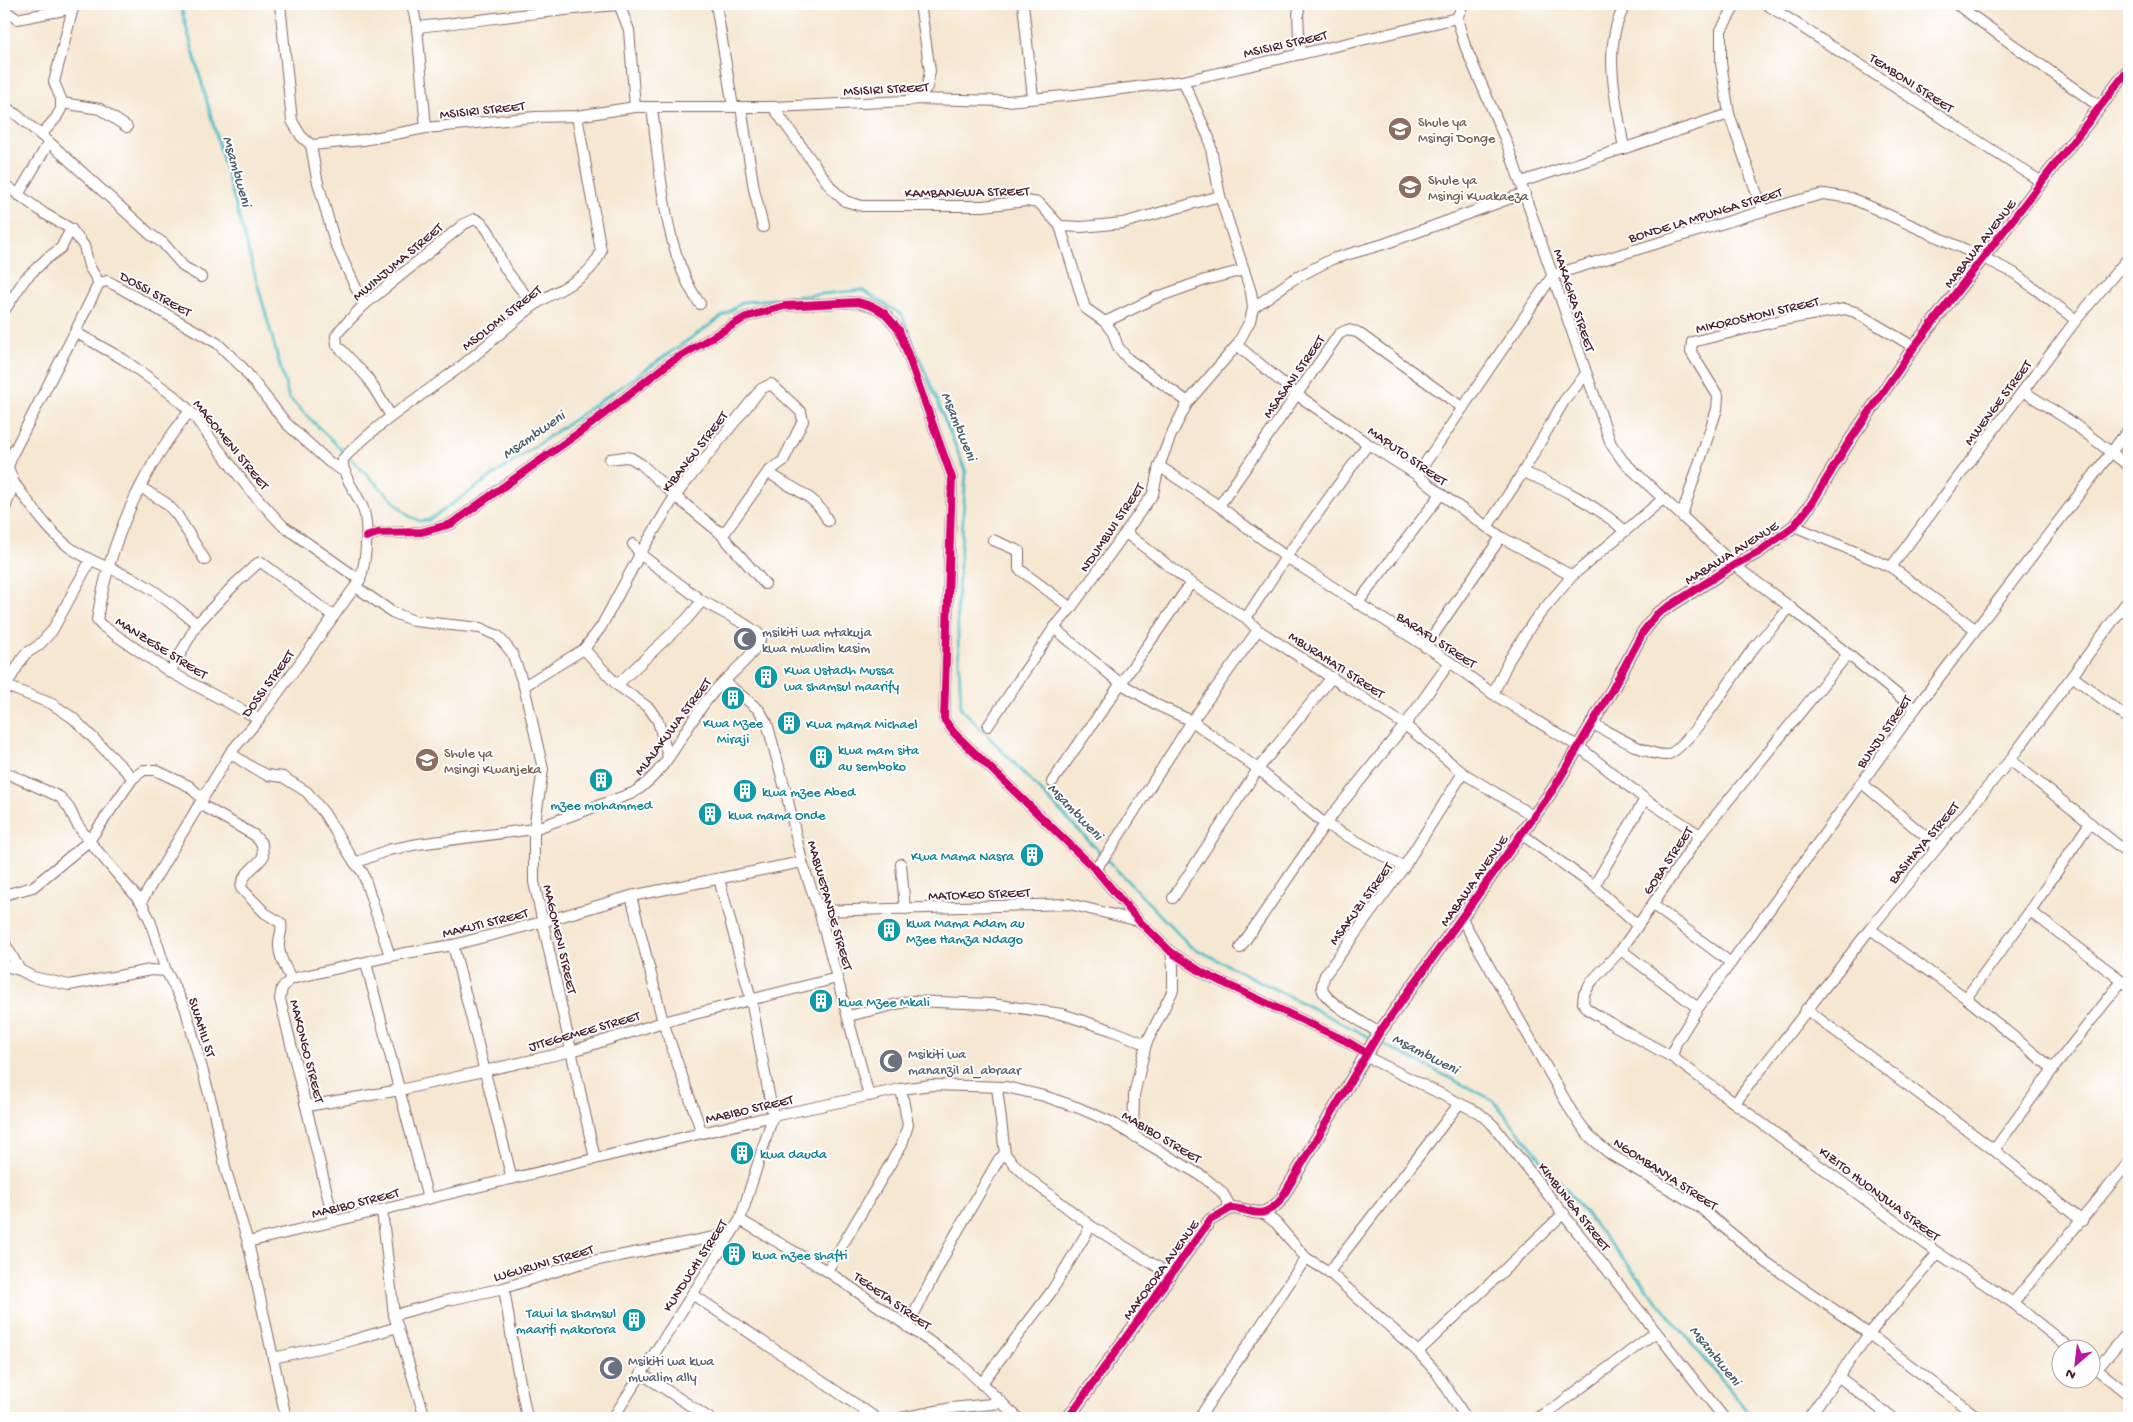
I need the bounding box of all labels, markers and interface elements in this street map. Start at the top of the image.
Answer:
street label: MSISIRI STREET [1242,27,1330,63]
street label: TEMBONI STREET [1864,50,1957,118]
street label: MSISIRI STREET [843,80,930,101]
street label: MSISIRI STREET [439,99,526,124]
place label: Shule ya Msingi Donge [1418,115,1496,148]
school or university icon: Shule ya Msingi Donge [1387,116,1413,142]
water label: Msambweni [217,134,255,211]
place label: Shule ya Msingi Kwakaeza [1428,173,1530,206]
school or university icon: Shule ya Msingi Kwakaeza [1397,174,1423,200]
street label: KAMBANGWA STREET [905,184,1030,203]
street label: BONDE LA MPUNGA STREET [1626,185,1785,248]
street label: MABAWA AVENUE [1941,196,2022,292]
street label: MWINJUMA STREET [350,220,448,306]
street label: MAKAGIRA STREET [1548,247,1597,355]
street label: DOSSI STREET [115,268,194,322]
street label: MSOLOMI STREET [459,282,546,355]
street label: MIKOROSHONI STREET [1694,294,1821,339]
street label: MSASANI STREET [1260,332,1330,422]
street label: MWENGE STREET [1961,357,2037,450]
water label: Msambweni [936,390,981,465]
street label: MAGOMENI STREET [188,397,272,495]
water label: Msambweni [499,406,570,464]
street label: KIBANGU STREET [659,408,733,496]
street label: MAPUTO STREET [1364,423,1450,491]
street label: NDUMBWI STREET [1077,480,1149,576]
street label: MABAWA AVENUE [1682,518,1784,590]
street label: BARAFU STREET [1392,608,1479,674]
street label: MANZESE STREET [111,614,210,685]
place label: msikiti wa mtakuja kwa mwalim kasim [762,625,873,658]
mosque icon: msikiti wa mtakuja kwa mwalim kasim [732,626,758,652]
street label: MBURAHATI STREET [1285,629,1387,704]
street label: DOSSI STREET [238,647,300,722]
place label: Kwa Ustadh Mussa wa shamsul maarify [784,663,899,696]
building icon: Kwa Ustadh Mussa wa shamsul maarify [753,664,779,690]
street label: MLALAKUWA STREET [632,675,717,780]
building icon: Kwa Mzee Miraji [720,685,746,711]
street label: BUNJU STREET [1853,692,1917,773]
building icon: Kwa mama Michael [776,710,802,736]
place label: Kwa Mzee Miraji [703,716,764,749]
place label: Kwa mama Michael [806,717,918,734]
place label: kwa mam sita au semboko [838,743,920,776]
building icon: kwa mam sita au semboko [808,744,834,770]
place label: Shule ya Msingi Kwanjeka [444,746,542,779]
school or university icon: Shule ya Msingi Kwanjeka [414,747,440,773]
building icon: mzee mohammed [588,767,614,793]
building icon: kwa mzee Abed [732,778,758,804]
water label: Msambweni [1043,780,1107,846]
place label: kwa mzee Abed [762,785,857,802]
place label: mzee mohammed [550,798,654,815]
street label: BASIHAYA STREET [1885,799,1964,889]
building icon: kwa mama Onde [697,801,723,827]
place label: kwa mama Onde [728,808,826,825]
street label: GOBA STREET [1640,824,1698,899]
street label: MABAWA AVENUE [1437,831,1514,930]
street label: MABWEPANDE STREET [802,839,855,973]
building icon: Kwa Mama Nasra [1019,842,1045,868]
place label: Kwa Mama Nasra [911,849,1015,866]
street label: MSAKUZI STREET [1326,859,1398,949]
street label: MAGOMENI STREET [538,883,580,996]
street label: MATOKEO STREET [928,885,1031,906]
street label: MAKUTI STREET [441,905,531,943]
place label: kwa Mama Adam au Mzee Hamza Ndago [906,916,1025,949]
building icon: kwa Mama Adam au Mzee Hamza Ndago [876,917,902,943]
building icon: kwa Mzee Mkali [808,988,834,1014]
place label: kwa Mzee Mkali [838,995,930,1012]
street label: SWAHILI ST [183,996,218,1060]
street label: MAKONGO STREET [285,998,327,1106]
street label: JITEGEMEE STREET [527,1008,643,1056]
water label: Msambweni [1389,1030,1463,1080]
place label: Msikiti wa mananzil al_abraar [908,1047,1022,1080]
mosque icon: Msikiti wa mananzil al_abraar [878,1048,904,1074]
street label: MABIBO STREET [704,1092,796,1129]
street label: MABIBO STREET [1118,1108,1204,1169]
street label: NGOMBANYA STREET [1609,1135,1720,1215]
building icon: kwa dauda [729,1140,755,1166]
street label: KIZITO HUONJWA STREET [1815,1144,1943,1246]
place label: kwa dauda [760,1147,828,1164]
street label: KIMBUNGA STREET [1533,1160,1613,1256]
street label: MABIBO STREET [310,1185,402,1223]
street label: MAKORORA AVENUE [1120,1216,1205,1324]
street label: KUNDUCHI STREET [660,1217,733,1316]
building icon: kwa mzee shafti [721,1241,747,1267]
street label: LUGURUNI STREET [492,1242,596,1287]
place label: kwa mzee shafti [752,1248,848,1265]
street label: TEGETA STREET [849,1269,934,1335]
place label: Tawi la shamsul maarifi makorora [516,1306,617,1339]
building icon: Tawi la shamsul maarifi makorora [621,1307,647,1333]
water label: Msambweni [1685,1322,1745,1391]
north arrow [2050,1340,2100,1390]
place label: Msikiti wa kwa mwalim ally [628,1354,715,1387]
mosque icon: Msikiti wa kwa mwalim ally [598,1355,624,1381]
text: N [2063,1364,2079,1383]

